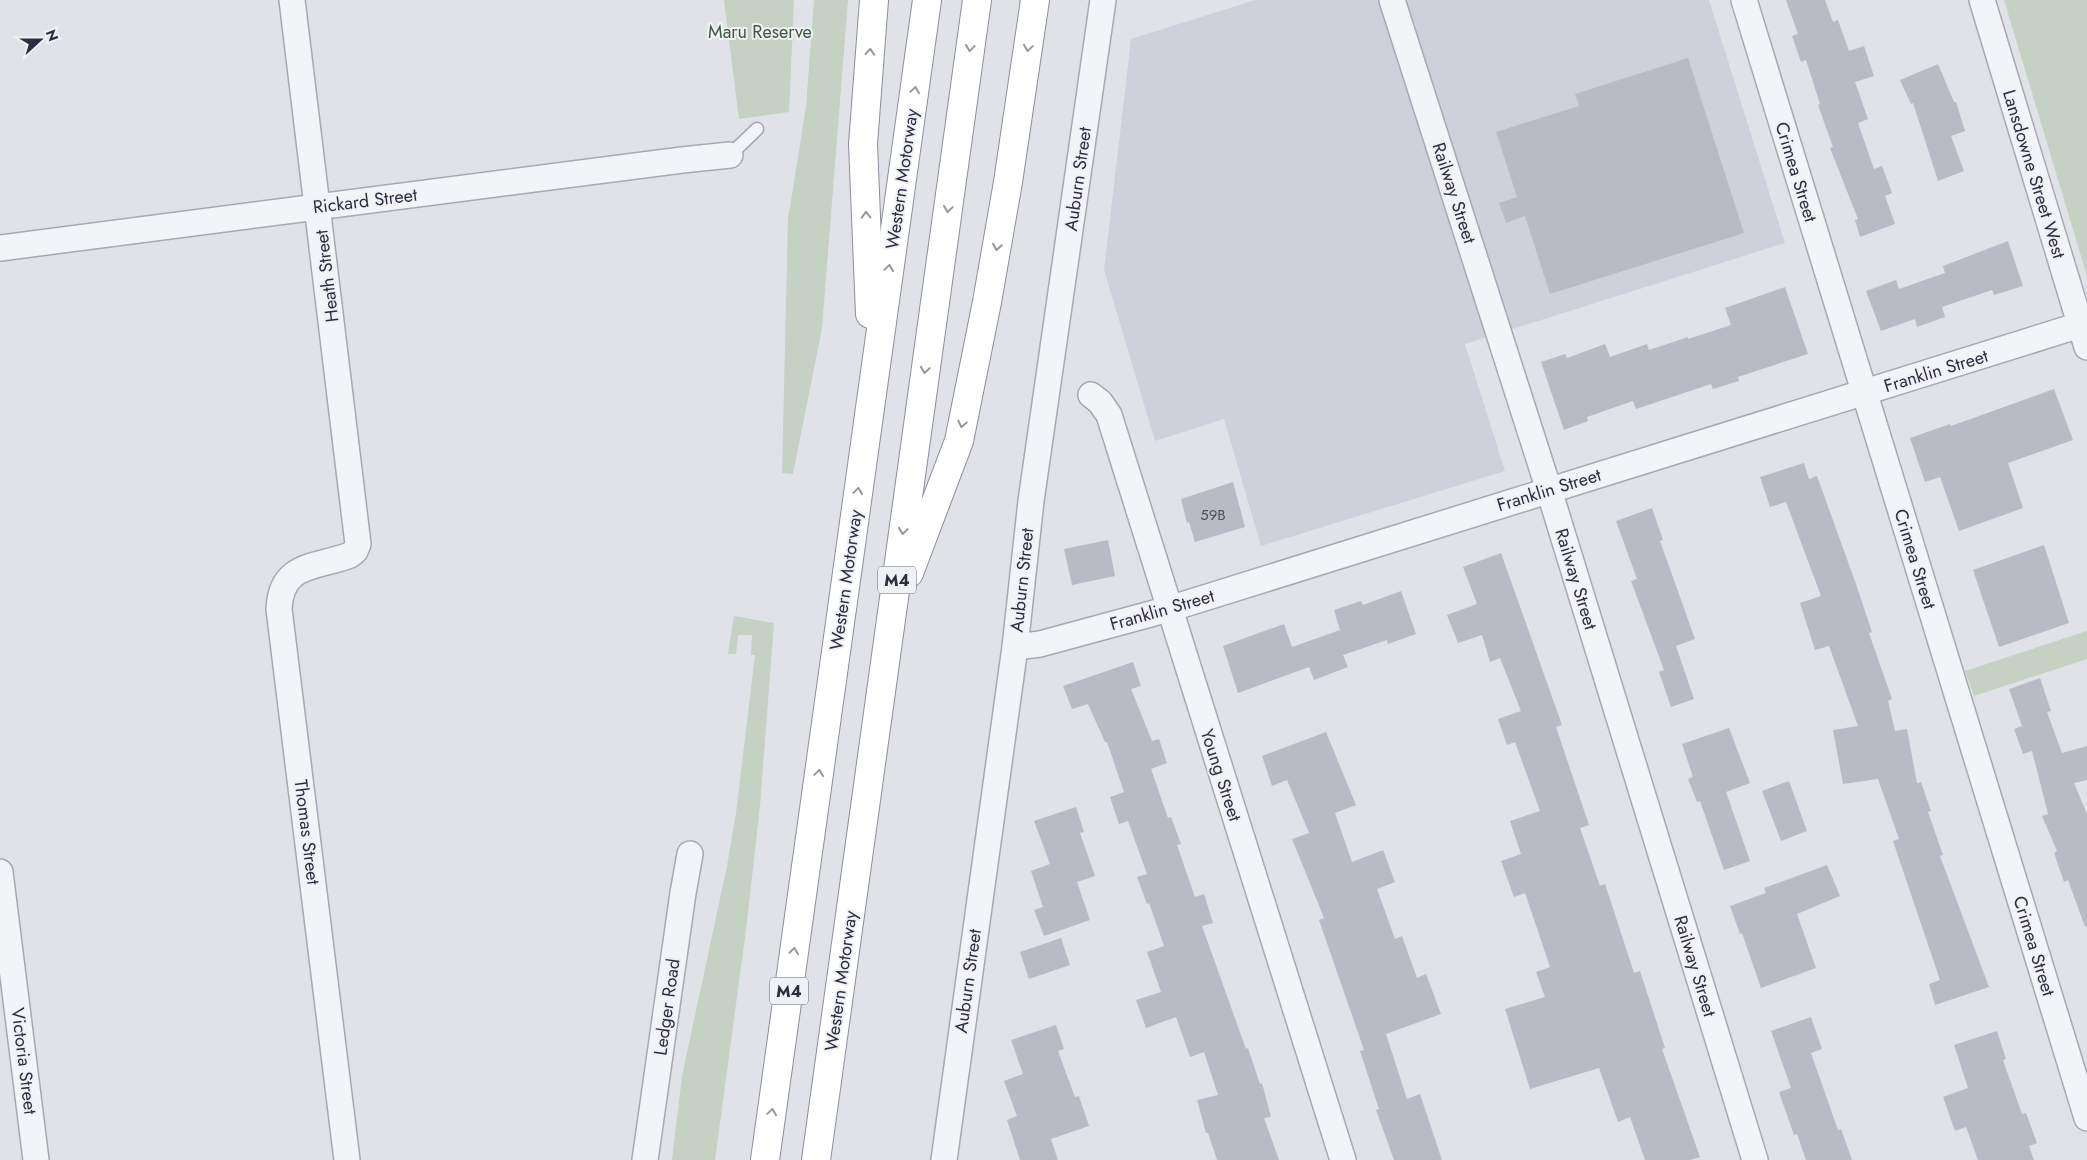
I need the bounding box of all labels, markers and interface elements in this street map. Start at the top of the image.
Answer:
north arrow [15,15,65,65]
park label: Maru Reserve [708,19,812,45]
text: N [41,27,63,44]
one-way arrow [1023,44,1033,53]
one-way arrow [965,45,976,53]
one-way arrow [865,48,876,56]
one-way arrow [909,85,919,94]
street label: Lansdowne Street West [1996,86,2072,262]
street label: Western Motorway [879,107,925,251]
street label: Crimea Street [1768,119,1824,226]
street label: Auburn Street [1058,125,1098,233]
street label: Railway Street [1425,139,1483,247]
street label: Rickard Street [311,182,419,220]
one-way arrow [943,205,953,214]
one-way arrow [861,210,871,218]
street label: Heath Street [308,228,346,324]
one-way arrow [993,243,1003,252]
one-way arrow [884,264,894,272]
street label: Franklin Street [1881,343,1992,399]
one-way arrow [921,366,931,374]
one-way arrow [958,420,968,428]
street label: Franklin Street [1494,462,1605,518]
one-way arrow [853,486,863,495]
house number: 59B [1200,504,1226,526]
street label: Crimea Street [1887,506,1943,613]
street label: Western Motorway [823,508,869,652]
street label: Railway Street [1548,525,1604,633]
street label: Auburn Street [1004,526,1040,633]
one-way arrow [899,527,909,535]
road number: M4 [878,566,916,594]
street label: Franklin Street [1107,583,1218,637]
street label: Young Street [1194,726,1248,825]
one-way arrow [813,769,824,777]
street label: Thomas Street [288,778,326,887]
street label: Crimea Street [2006,893,2062,1000]
street label: Western Motorway [818,909,864,1053]
street label: Railway Street [1667,912,1723,1020]
street label: Auburn Street [948,927,988,1035]
one-way arrow [788,946,799,954]
street label: Ledger Road [647,957,687,1057]
road number: M4 [770,978,808,1004]
street label: Victoria Street [5,1006,44,1116]
one-way arrow [766,1107,777,1115]

